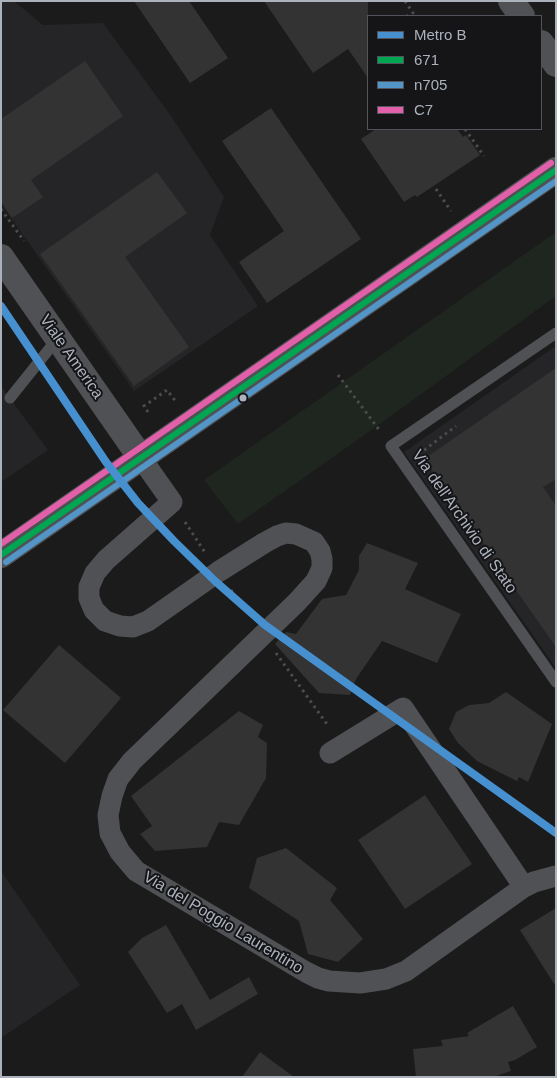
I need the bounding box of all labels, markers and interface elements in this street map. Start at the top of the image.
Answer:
legend [367,15,542,130]
text: Metro B [414,26,467,43]
text: 671 [414,51,439,68]
text: n705 [414,76,447,93]
text: C7 [414,101,433,118]
street label: Viale America [35,311,107,403]
unlabelled marker [238,393,248,403]
street label: Via dell'Archivio di Stato [407,447,521,597]
street label: Via del Poggio Laurentino [140,868,306,978]

